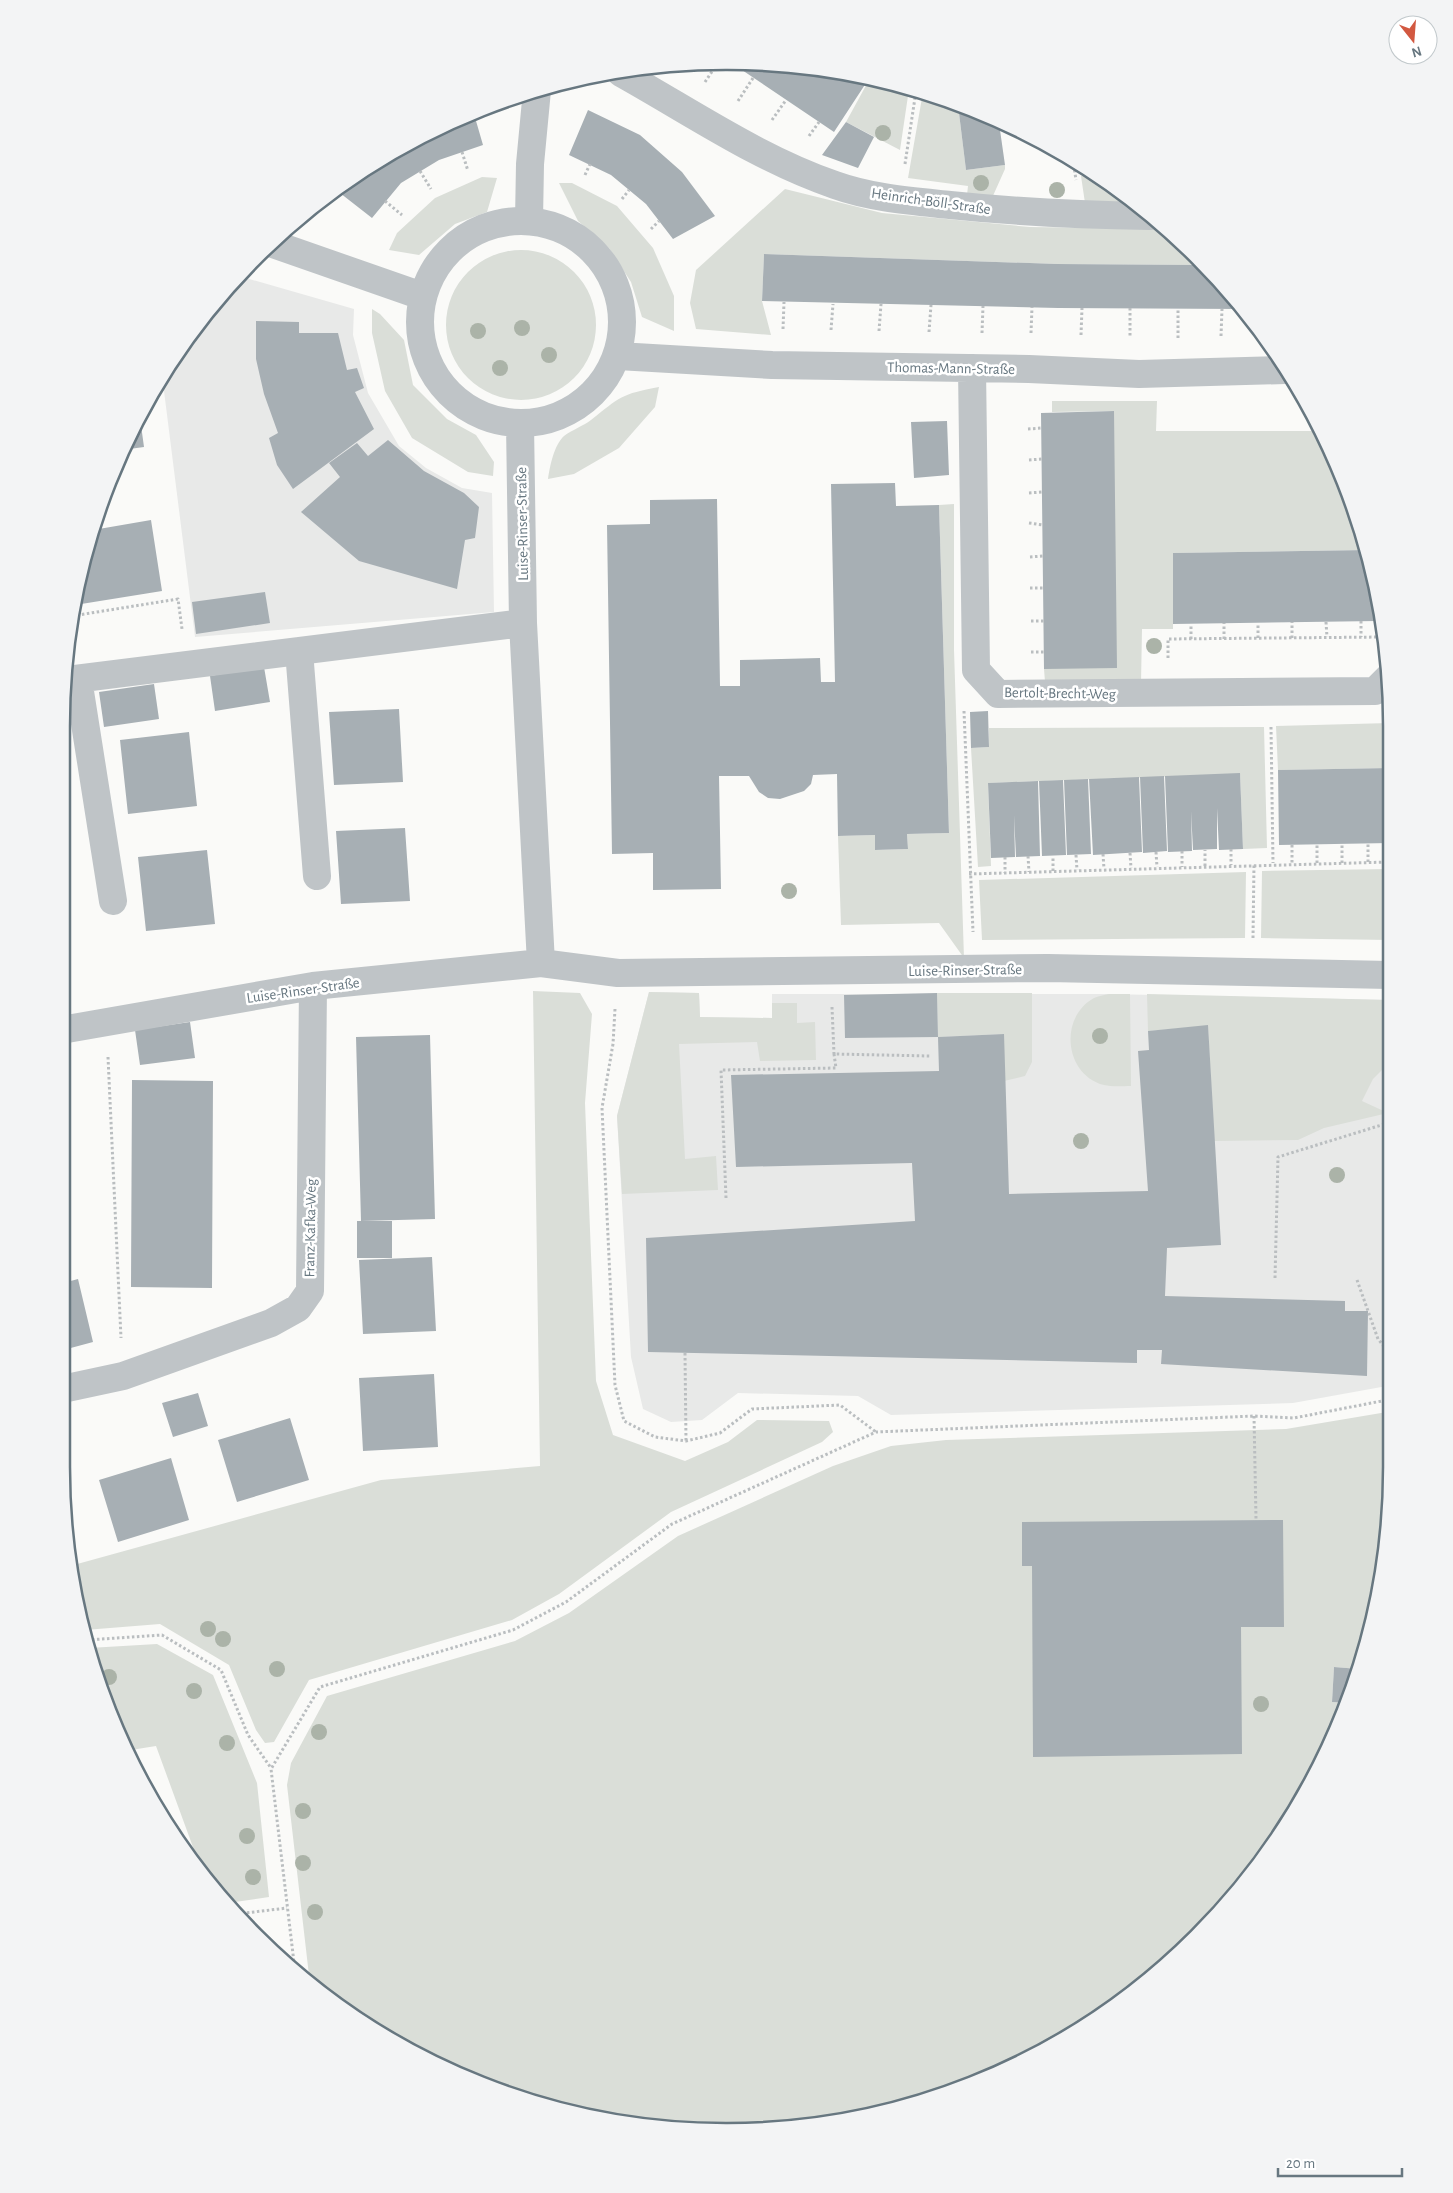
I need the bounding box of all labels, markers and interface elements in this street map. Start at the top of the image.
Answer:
north arrow [1388,15,1438,65]
text: N [1410,43,1423,60]
street label: Heinrich-Böll-Straße [870,186,992,217]
street label: Thomas-Mann-Straße [887,360,1015,377]
street label: Luise-Rinser-Straße [514,467,531,581]
street label: Bertolt-Brecht-Weg [1004,685,1117,702]
street label: Luise-Rinser-Straße [908,962,1022,979]
street label: Luise-Rinser-Straße [246,975,361,1006]
street label: Franz-Kafka-Weg [302,1178,319,1278]
scale bar [1278,2146,1402,2178]
text: 20 m [1286,2156,1315,2171]

